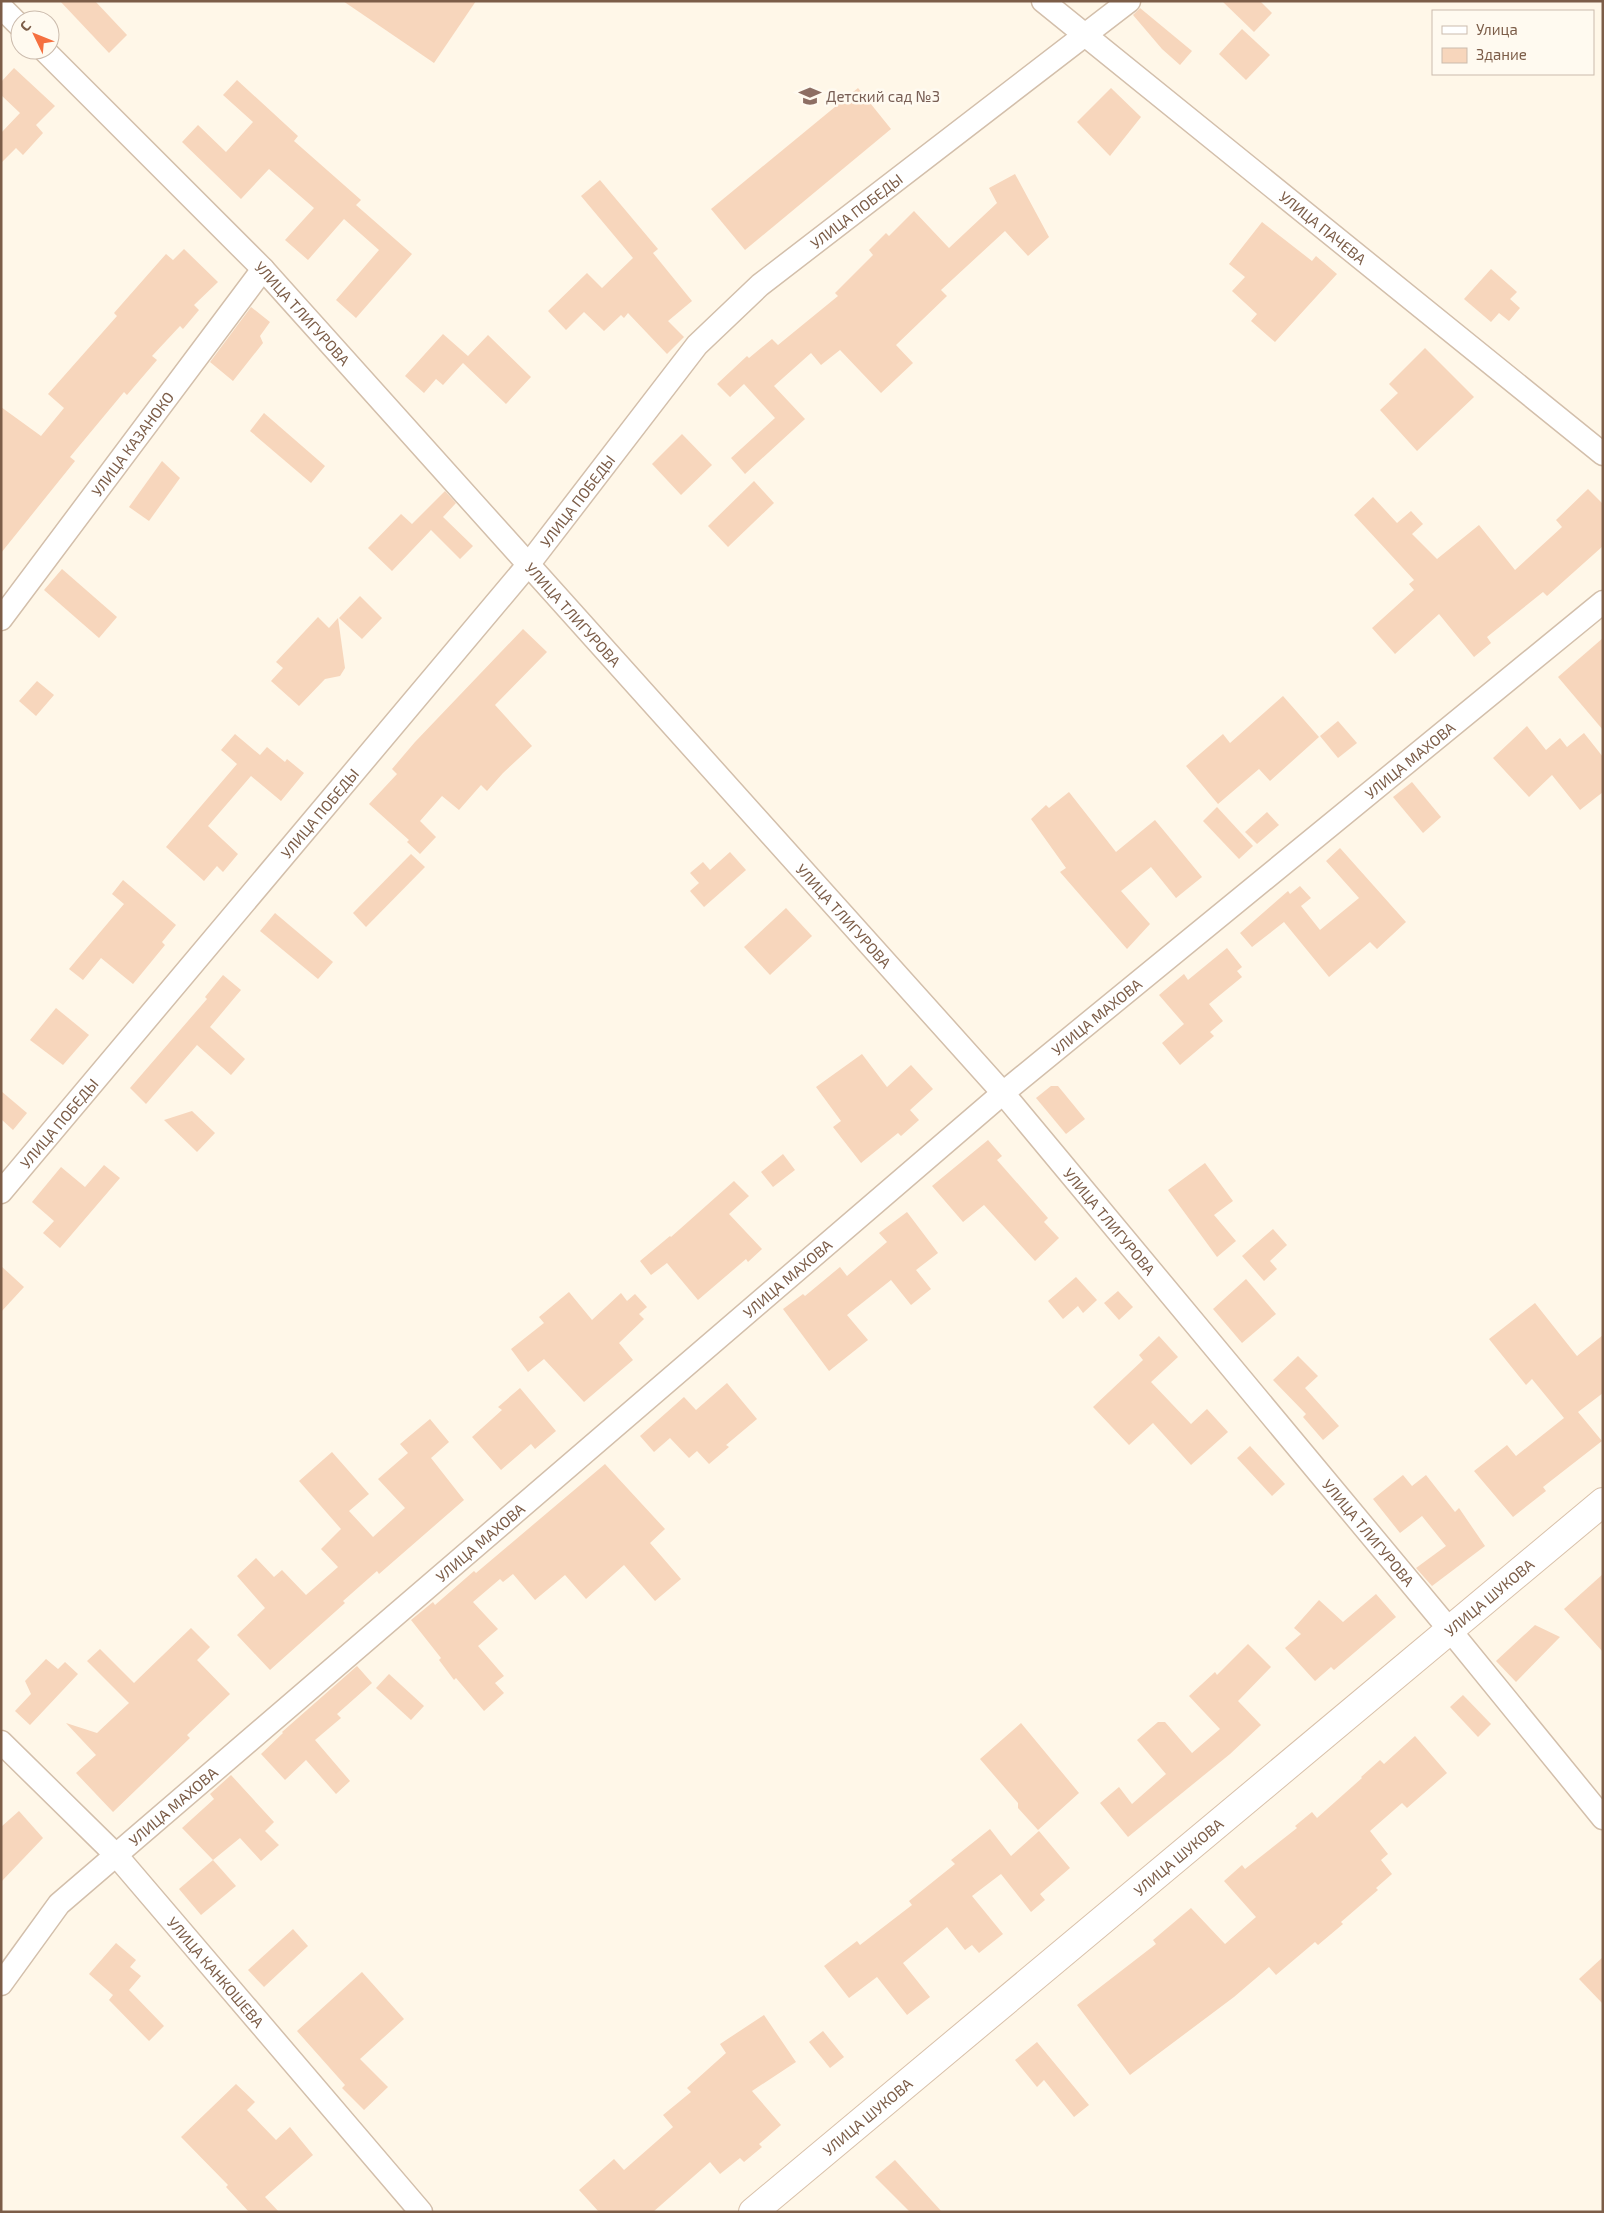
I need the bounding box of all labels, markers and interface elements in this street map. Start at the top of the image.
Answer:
north arrow [10,10,60,60]
legend [1432,10,1594,75]
text: С [16,17,34,35]
text: Улица [1476,20,1518,38]
text: Здание [1476,45,1527,63]
school or university icon: Детский сад №3 [797,83,823,109]
place label: Детский сад №3 [826,87,940,105]
street label: УЛИЦА ПОБЕДЫ [807,170,906,252]
street label: УЛИЦА ПАЧЕВА [1276,187,1370,268]
street label: УЛИЦА ТЛИГУРОВА [251,257,354,369]
street label: УЛИЦА КАЗАНОКО [87,388,177,499]
street label: УЛИЦА ПОБЕДЫ [536,451,618,551]
street label: УЛИЦА ТЛИГУРОВА [522,559,625,671]
street label: УЛИЦА МАХОВА [1361,718,1459,802]
street label: УЛИЦА ПОБЕДЫ [277,765,362,862]
street label: УЛИЦА ТЛИГУРОВА [792,860,896,972]
street label: УЛИЦА МАХОВА [1048,974,1146,1059]
street label: УЛИЦА ПОБЕДЫ [16,1075,102,1172]
street label: УЛИЦА ТЛИГУРОВА [1060,1164,1160,1279]
street label: УЛИЦА МАХОВА [739,1235,836,1321]
street label: УЛИЦА ТЛИГУРОВА [1319,1475,1419,1590]
street label: УЛИЦА МАХОВА [432,1499,529,1585]
street label: УЛИЦА ШУКОВА [1441,1554,1538,1640]
street label: УЛИЦА МАХОВА [125,1763,221,1849]
street label: УЛИЦА ШУКОВА [1130,1814,1227,1899]
street label: УЛИЦА КАНКОШЕВА [164,1913,268,2031]
street label: УЛИЦА ШУКОВА [819,2074,916,2159]

